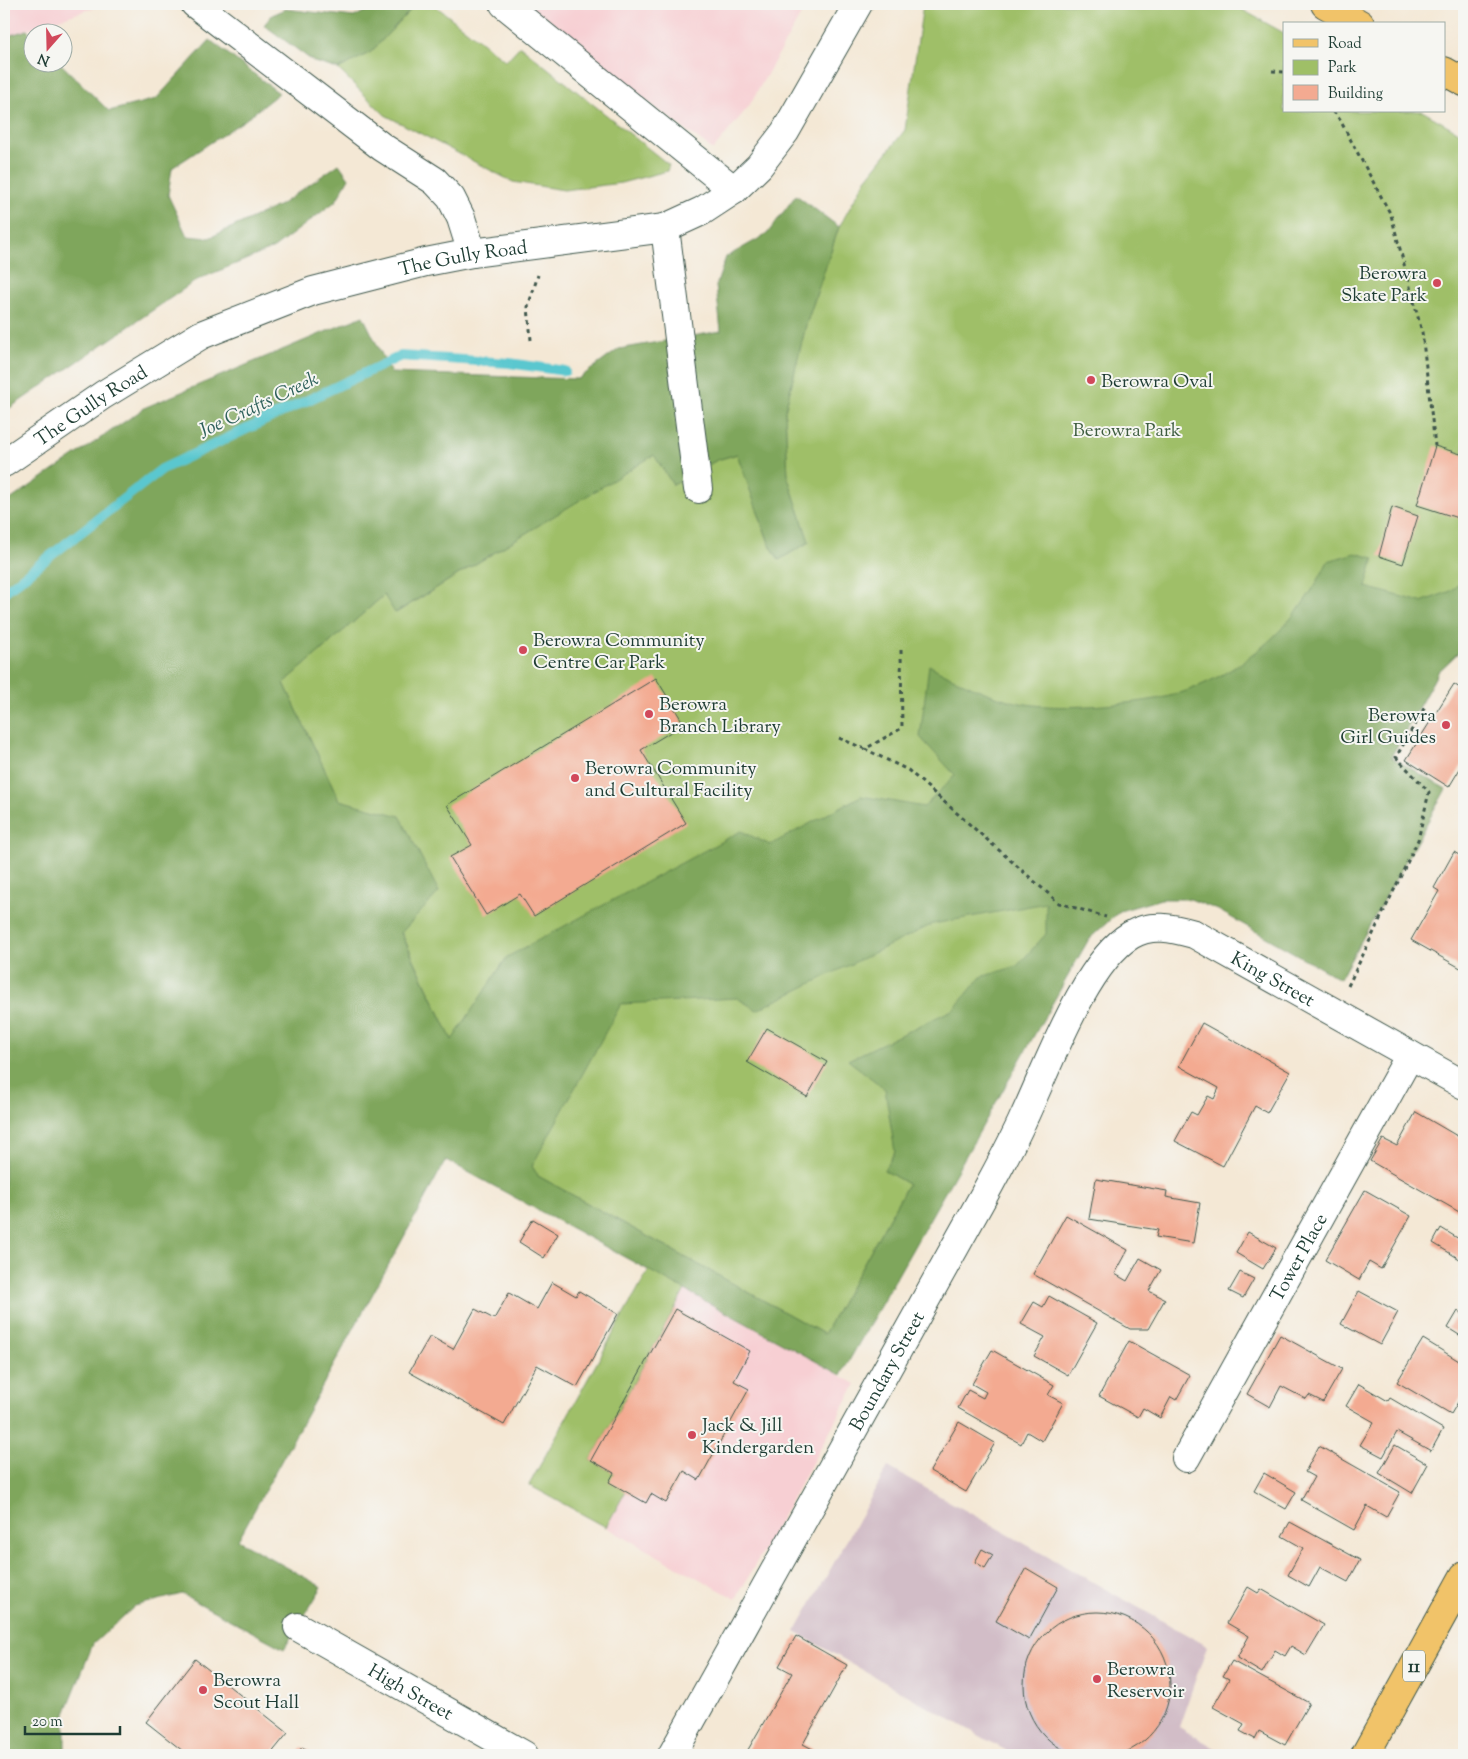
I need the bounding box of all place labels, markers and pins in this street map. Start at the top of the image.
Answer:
place label: Berowra Skate Park [1341,261,1428,310]
marker: Berowra Skate Park [1431,277,1443,289]
place label: Berowra Oval [1101,369,1213,396]
marker: Berowra Oval [1085,374,1097,386]
place label: Berowra Community Centre Car Park [533,628,705,677]
marker: Berowra Community Centre Car Park [517,644,529,656]
place label: Berowra Branch Library [659,692,781,741]
place label: Berowra Girl Guides [1340,703,1436,752]
marker: Berowra Branch Library [643,708,655,720]
marker: Berowra Girl Guides [1440,719,1452,731]
place label: Berowra Community and Cultural Facility [585,756,757,805]
marker: Berowra Community and Cultural Facility [569,772,581,784]
place label: Jack & Jill Kindergarden [701,1413,814,1462]
marker: Jack & Jill Kindergarden [686,1429,698,1441]
place label: Berowra Reservoir [1107,1657,1185,1706]
place label: Berowra Scout Hall [213,1668,299,1717]
marker: Berowra Reservoir [1091,1673,1103,1685]
marker: Berowra Scout Hall [197,1684,209,1696]

